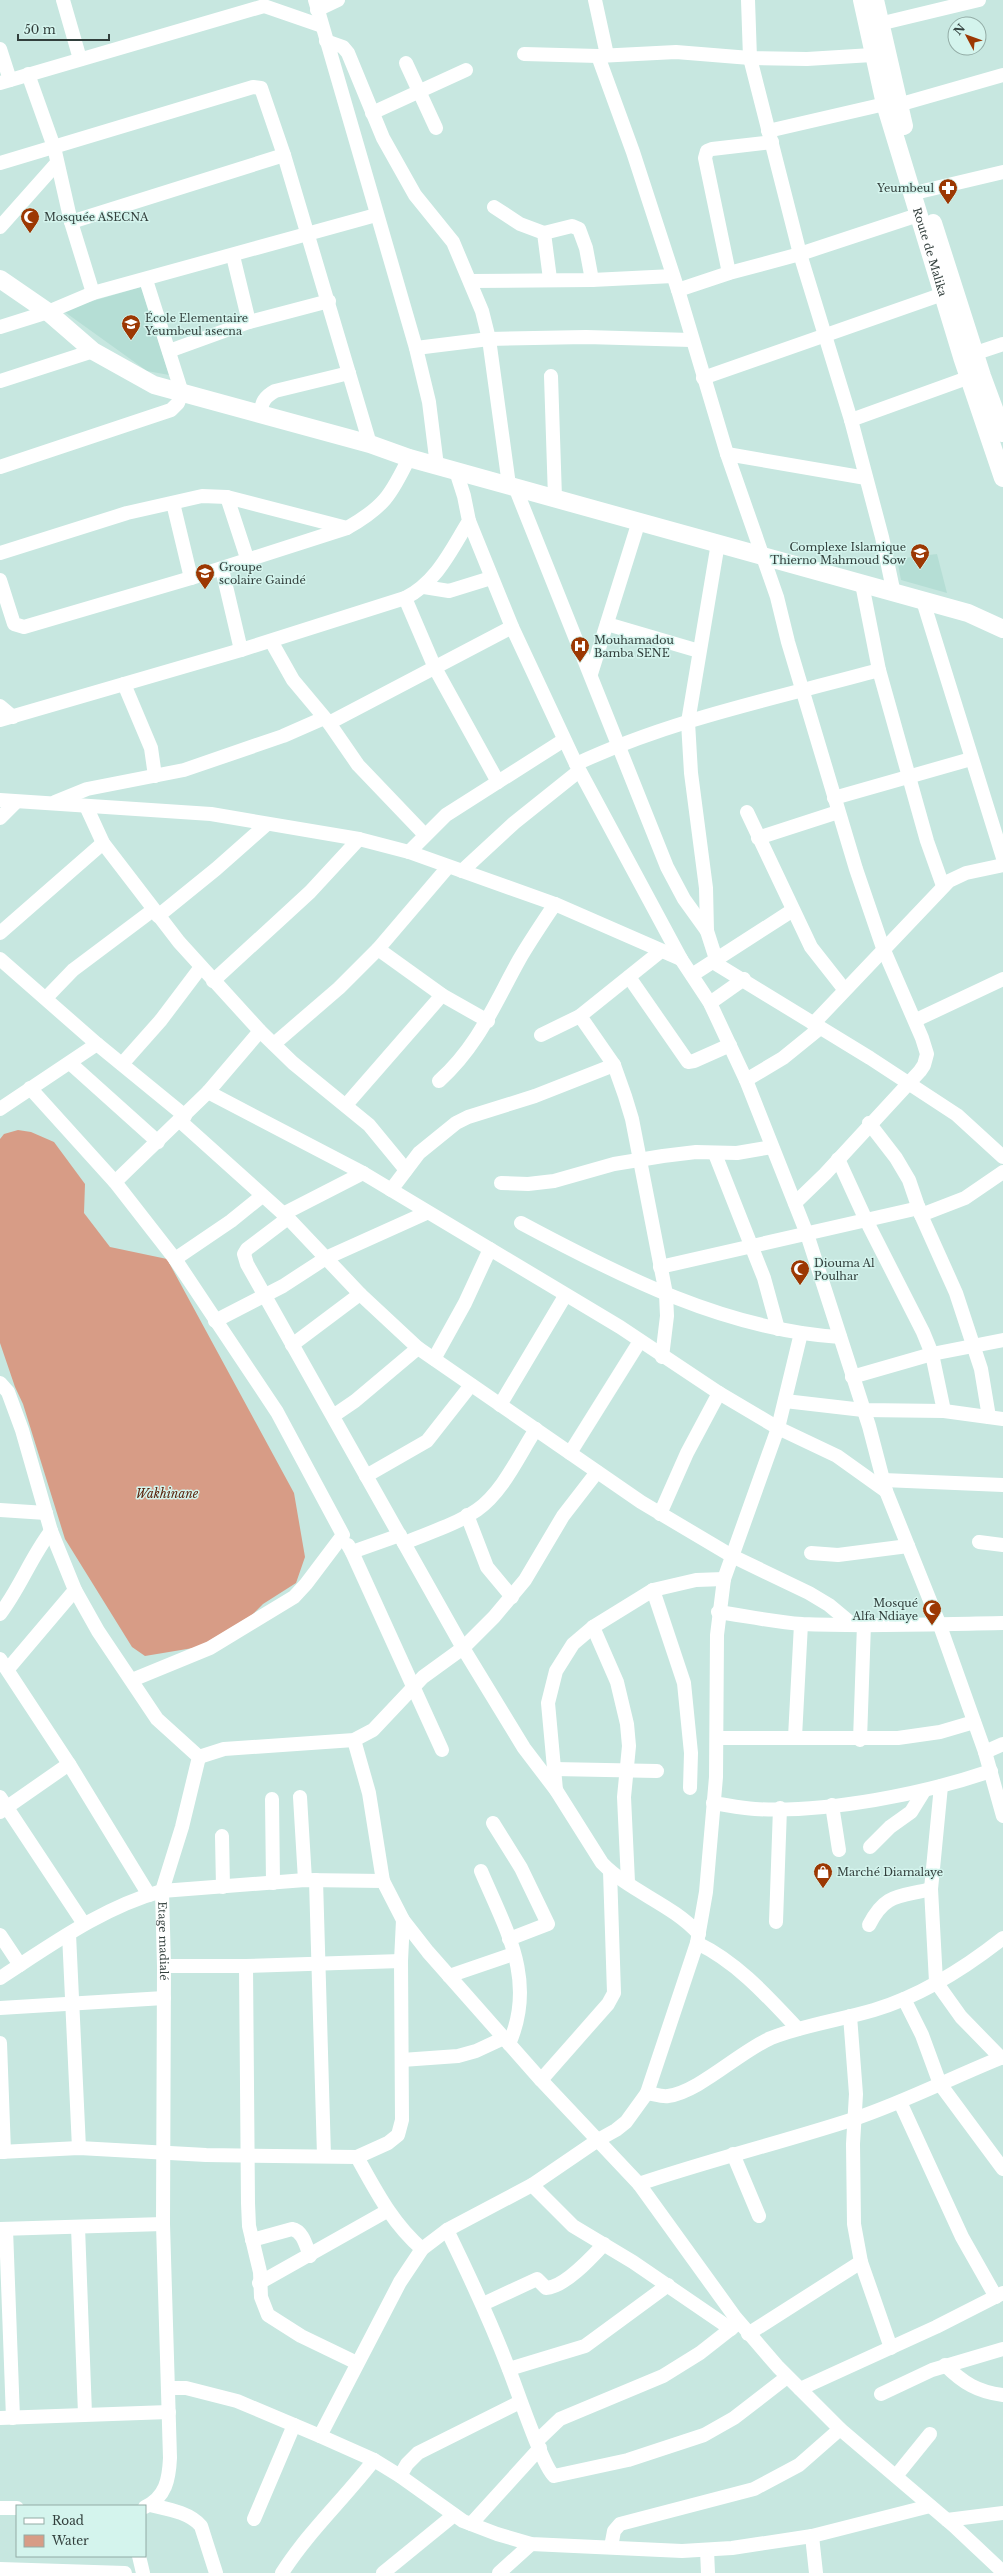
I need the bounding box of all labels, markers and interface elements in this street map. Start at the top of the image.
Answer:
scale bar [18,16,109,42]
north arrow [947,16,987,56]
text: N [951,20,969,38]
text: 50 m [24,22,56,37]
pharmacy icon: Yeumbeul [937,177,959,205]
place label: Yeumbeul [876,181,934,195]
mosque icon: Mosquée ASECNA [19,206,41,234]
street label: Route de Malika [910,206,950,299]
place label: Mosquée ASECNA [44,210,149,224]
place label: École Elementaire Yeumbeul asecna [144,311,248,338]
school or university icon: École Elementaire Yeumbeul asecna [120,313,142,341]
place label: Complexe Islamique Thierno Mahmoud Sow [770,540,907,567]
school or university icon: Complexe Islamique Thierno Mahmoud Sow [909,542,931,570]
place label: Groupe scolaire Gaindé [219,560,306,587]
school or university icon: Groupe scolaire Gaindé [194,562,216,590]
place label: Mouhamadou Bamba SENE [594,633,674,660]
hospital icon: Mouhamadou Bamba SENE [569,635,591,663]
place label: Diouma Al Poulhar [814,1256,875,1283]
mosque icon: Diouma Al Poulhar [789,1258,811,1286]
water label: Wakhinane [136,1486,199,1501]
place label: Mosqué Alfa Ndiaye [852,1596,918,1623]
mosque icon: Mosqué Alfa Ndiaye [921,1598,943,1626]
shop icon: Marché Diamalaye [812,1861,834,1889]
place label: Marché Diamalaye [837,1865,943,1879]
street label: Etage madialé [155,1901,171,1981]
legend [16,2505,146,2557]
text: Road [52,2513,84,2528]
text: Water [51,2533,89,2548]

